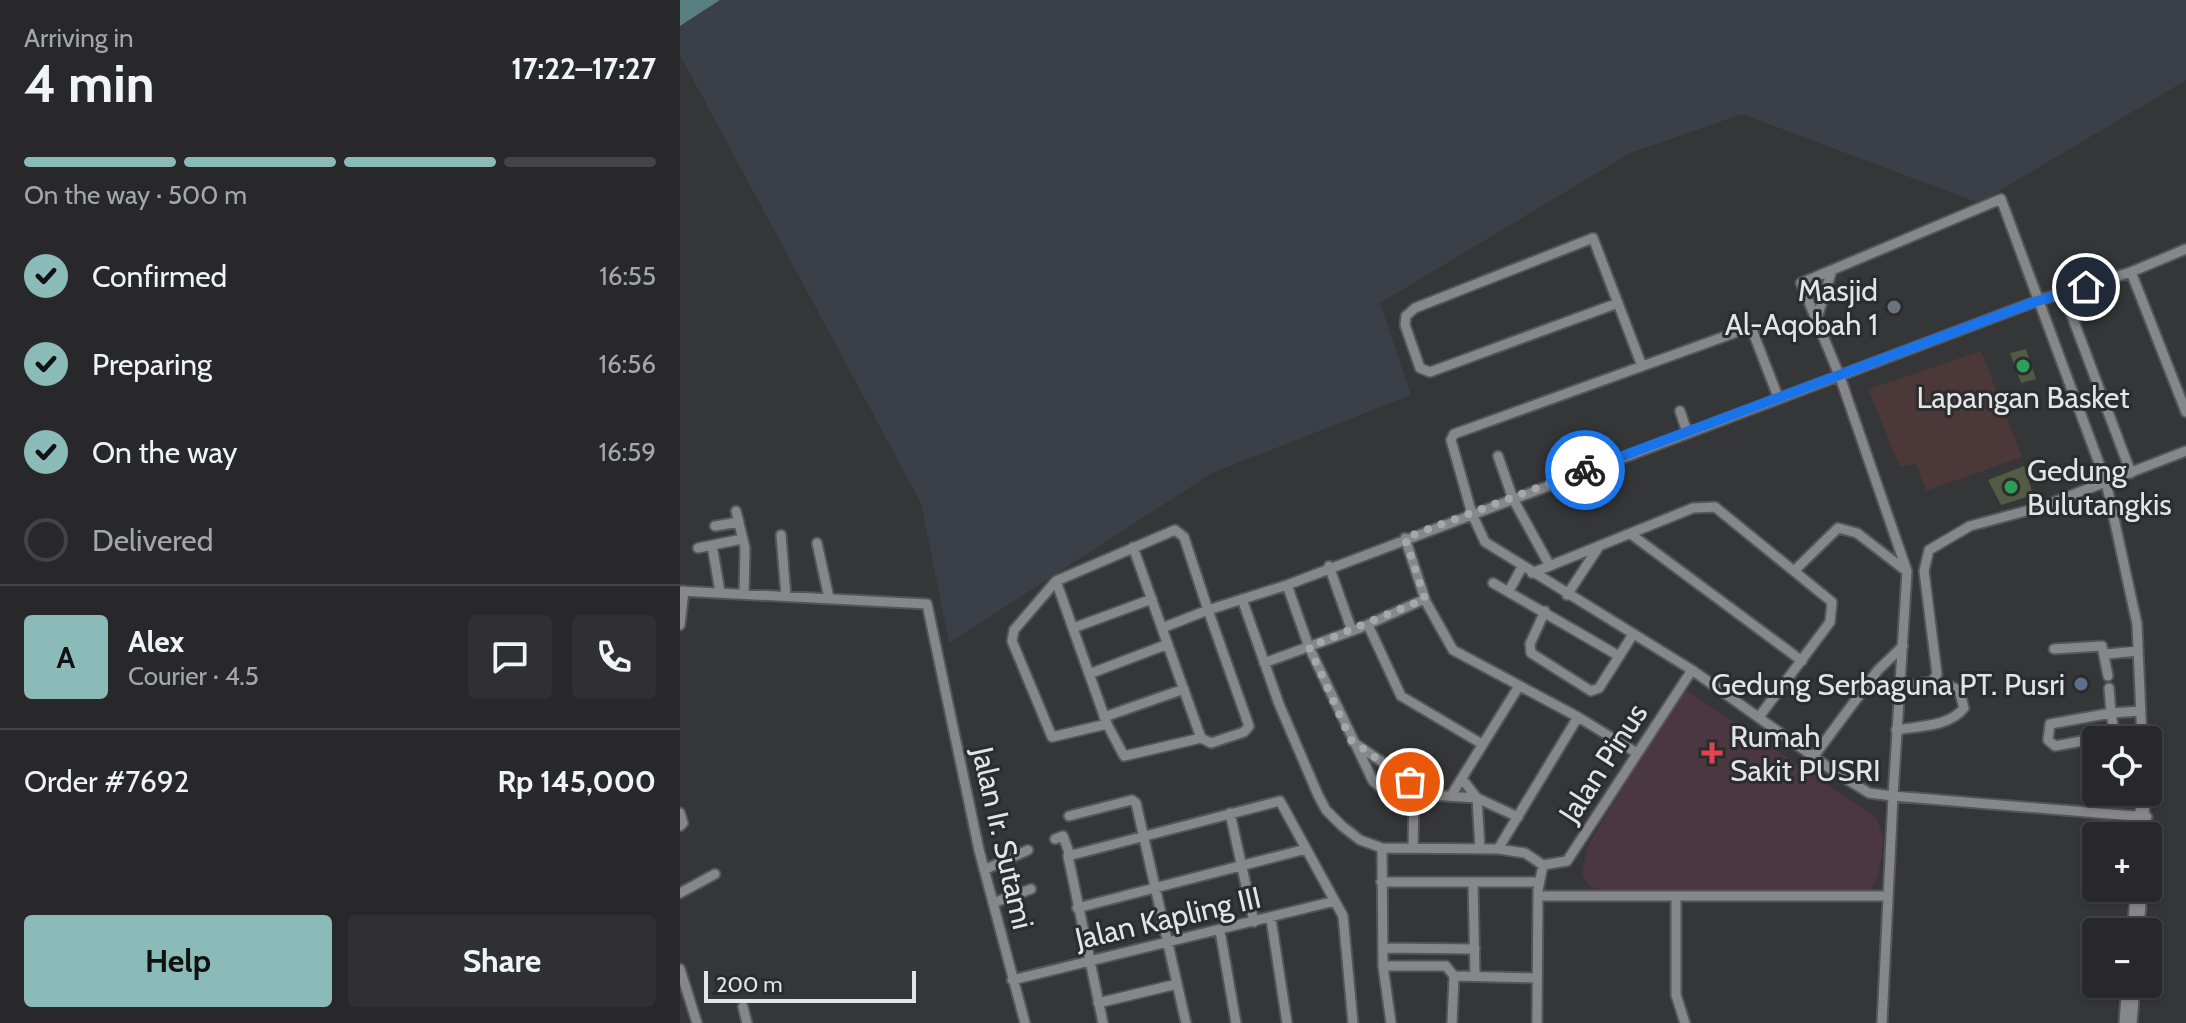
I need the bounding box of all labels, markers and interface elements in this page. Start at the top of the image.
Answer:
text: Arriving in [24,22,134,54]
text: 17:22–17:27 [511,50,656,87]
text: 4 min [24,52,154,115]
text: On the way · 500 m [24,179,247,211]
pin [2052,253,2120,321]
icon: check [24,254,68,298]
text: Confirmed [92,258,227,295]
text: 16:55 [599,260,656,292]
icon: home [2064,265,2108,309]
place label: Masjid Al-Aqobah 1 [1725,272,1878,343]
marker: Masjid Al-Aqobah 1 [1885,298,1903,316]
icon: check [24,342,68,386]
text: Preparing [92,346,212,383]
text: 16:56 [599,348,656,380]
marker: Lapangan Basket [2014,357,2032,375]
place label: Lapangan Basket [1916,379,2130,416]
icon: check [24,430,68,474]
courier [1545,430,1625,510]
text: On the way [92,434,237,471]
text: 16:59 [599,436,656,468]
icon: bike [1563,448,1607,492]
place label: Gedung Bulutangkis [2027,452,2172,523]
marker: Gedung Bulutangkis [2002,478,2020,496]
text: Delivered [92,522,213,559]
button: chat [468,615,552,699]
button: phone [572,615,656,699]
text: Alex [128,623,184,660]
text: A [57,639,75,676]
text: Courier · 4.5 [128,660,259,692]
place label: Gedung Serbaguna PT. Pusri [1711,666,2065,703]
marker: Gedung Serbaguna PT. Pusri [2072,675,2090,693]
street label: Jalan Pinus [1550,696,1655,831]
place label: Rumah Sakit PUSRI [1730,718,1881,789]
map controls [2082,726,2162,998]
button: locate [2082,726,2162,806]
street label: Jalan Ir. Sutami [964,742,1042,933]
marker: Rumah Sakit PUSRI [1701,742,1723,764]
pin [1376,748,1444,816]
icon: bag [1388,760,1432,804]
text: Order #7692 [24,763,190,800]
text: Rp 145,000 [498,763,656,800]
button: + [2082,822,2162,902]
street label: Jalan Kapling III [1070,879,1265,958]
button: Help [24,915,332,1007]
button: Share [348,915,656,1007]
button: − [2082,918,2162,998]
scale bar [704,967,916,1003]
text: 200 m [716,971,782,998]

